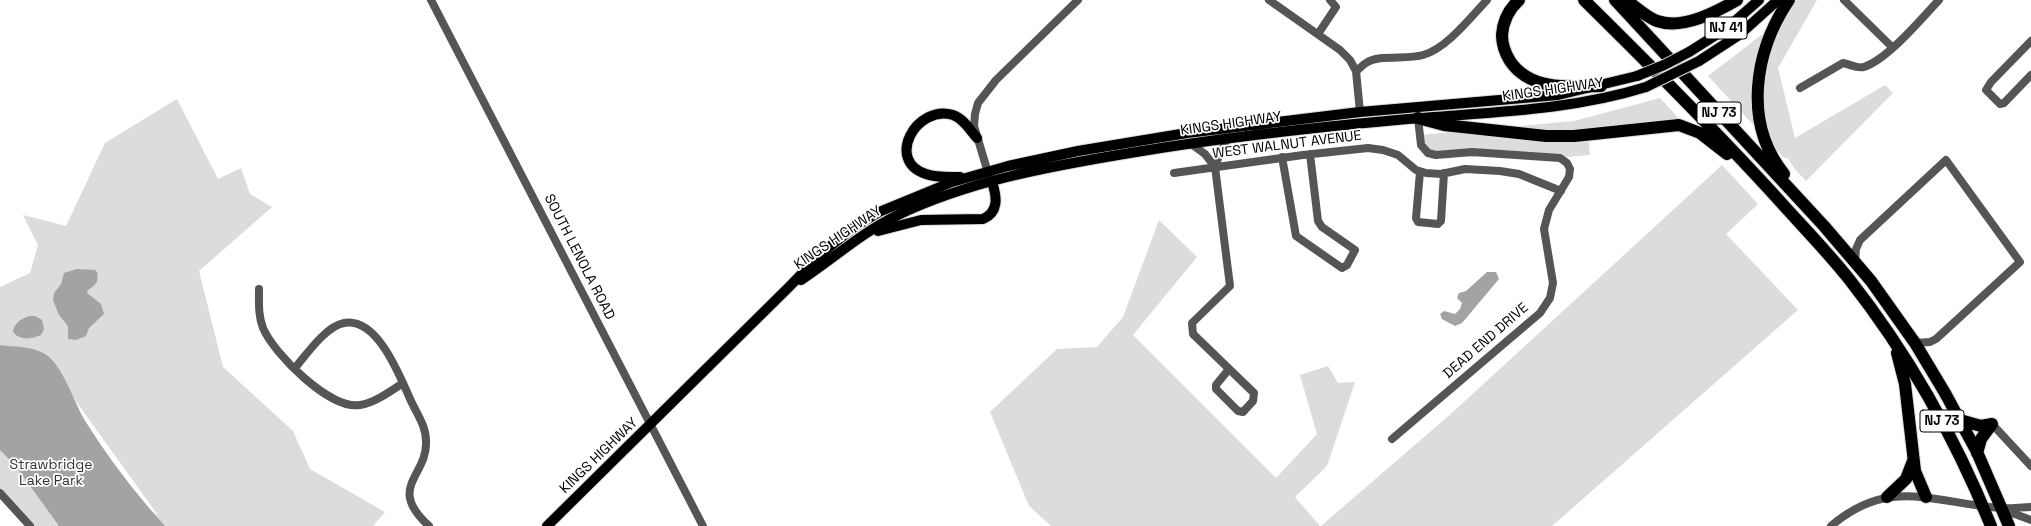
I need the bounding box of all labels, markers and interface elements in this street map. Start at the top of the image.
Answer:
road number: NJ 41 [1705,17,1747,39]
street label: KINGS HIGHWAY [1501,75,1605,105]
road number: NJ 73 [1697,102,1741,124]
street label: KINGS HIGHWAY [1179,109,1283,139]
street label: WEST WALNUT AVENUE [1212,128,1362,162]
street label: SOUTH LENOLA ROAD [540,191,618,323]
street label: KINGS HIGHWAY [791,203,885,273]
street label: DEAD END DRIVE [1440,300,1532,382]
road number: NJ 73 [1920,410,1964,432]
street label: KINGS HIGHWAY [557,415,641,497]
park label: Strawbridge Lake Park [9,457,93,490]

